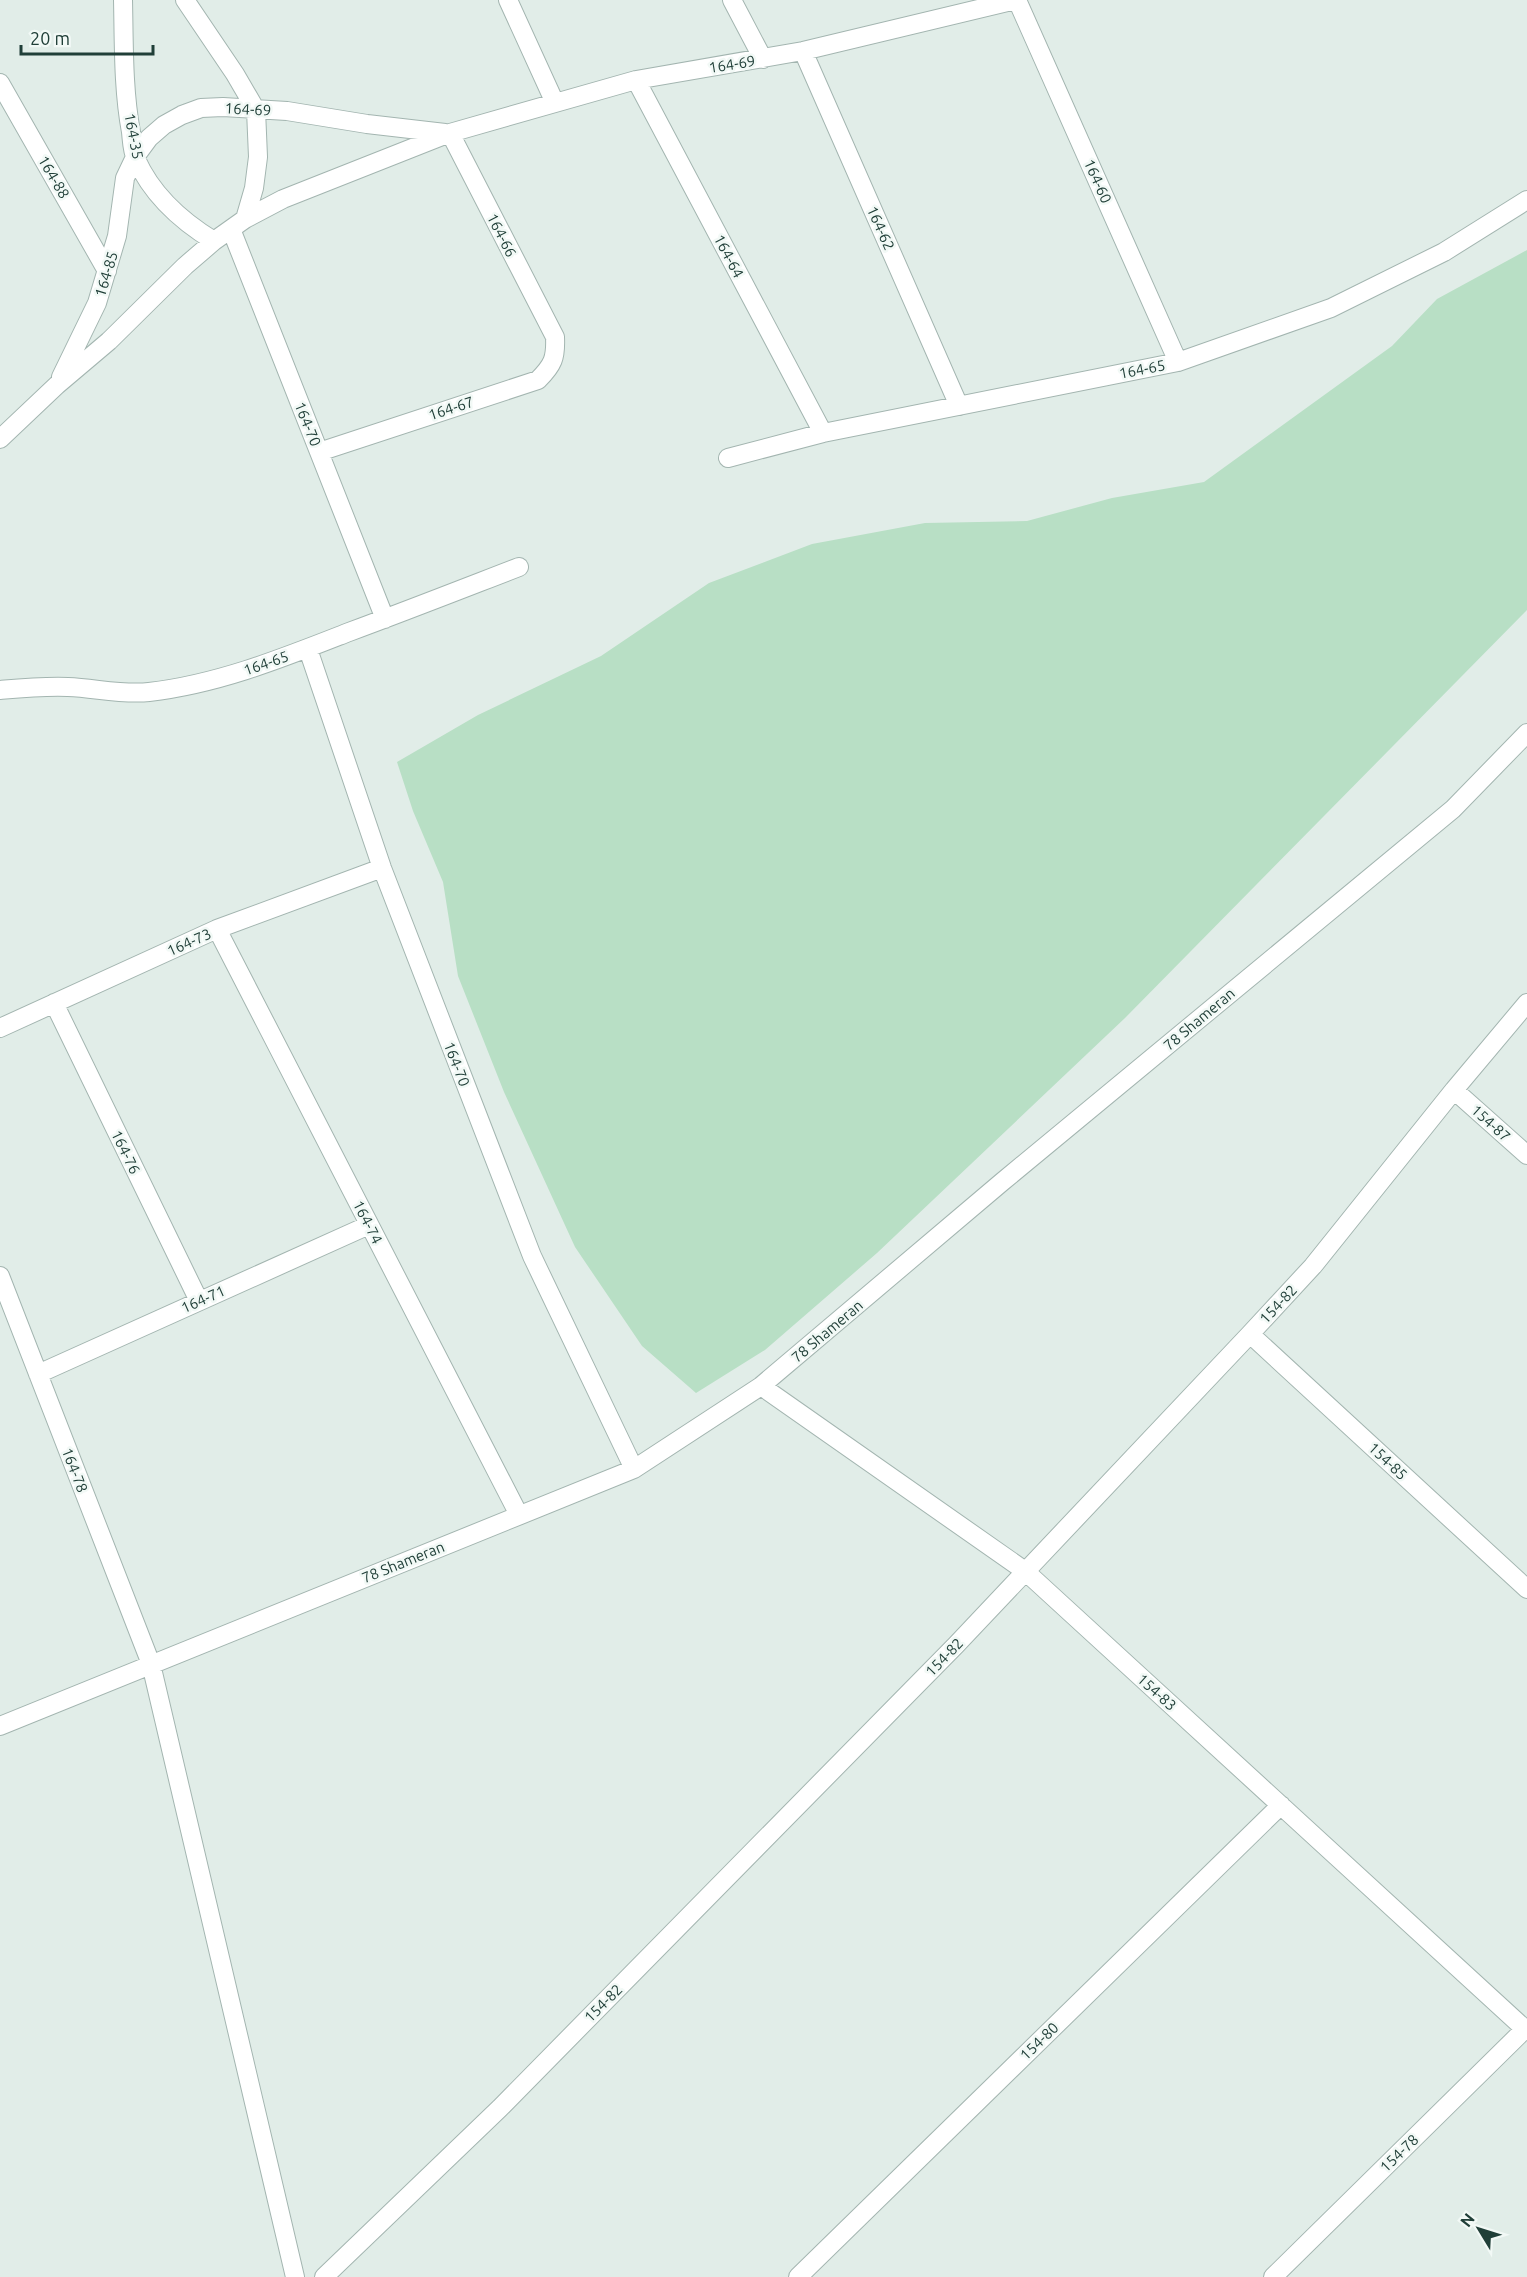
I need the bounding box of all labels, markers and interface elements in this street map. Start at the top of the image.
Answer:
scale bar [21,18,153,56]
text: 20 m [30,28,70,48]
street label: 164-69 [708,52,756,76]
street label: 164-69 [224,99,272,119]
street label: 164-35 [121,111,147,161]
street label: 164-88 [35,153,73,201]
street label: 164-60 [1081,156,1115,206]
street label: 164-62 [864,203,898,253]
street label: 164-66 [484,210,520,260]
street label: 164-64 [711,231,747,281]
street label: 164-85 [91,249,121,299]
street label: 164-65 [1117,356,1167,382]
street label: 164-67 [426,393,476,423]
street label: 164-70 [291,399,325,449]
street label: 164-65 [241,647,291,679]
street label: 164-73 [164,925,214,959]
street label: 78 Shameran [1160,984,1238,1054]
street label: 164-70 [441,1039,473,1089]
street label: 154-87 [1468,1101,1514,1145]
street label: 164-76 [108,1127,144,1177]
street label: 164-74 [350,1197,386,1247]
street label: 154-82 [1256,1281,1300,1327]
street label: 164-71 [178,1282,228,1316]
street label: 78 Shameran [788,1296,866,1366]
street label: 154-85 [1365,1439,1411,1483]
street label: 164-78 [59,1445,91,1495]
street label: 78 Shameran [359,1538,447,1586]
street label: 154-82 [922,1634,966,1680]
street label: 154-83 [1134,1670,1180,1714]
street label: 154-82 [580,1980,626,2026]
street label: 154-80 [1016,2019,1062,2063]
street label: 154-78 [1376,2131,1422,2175]
north arrow [1449,2199,1509,2259]
text: N [1456,2210,1478,2230]

